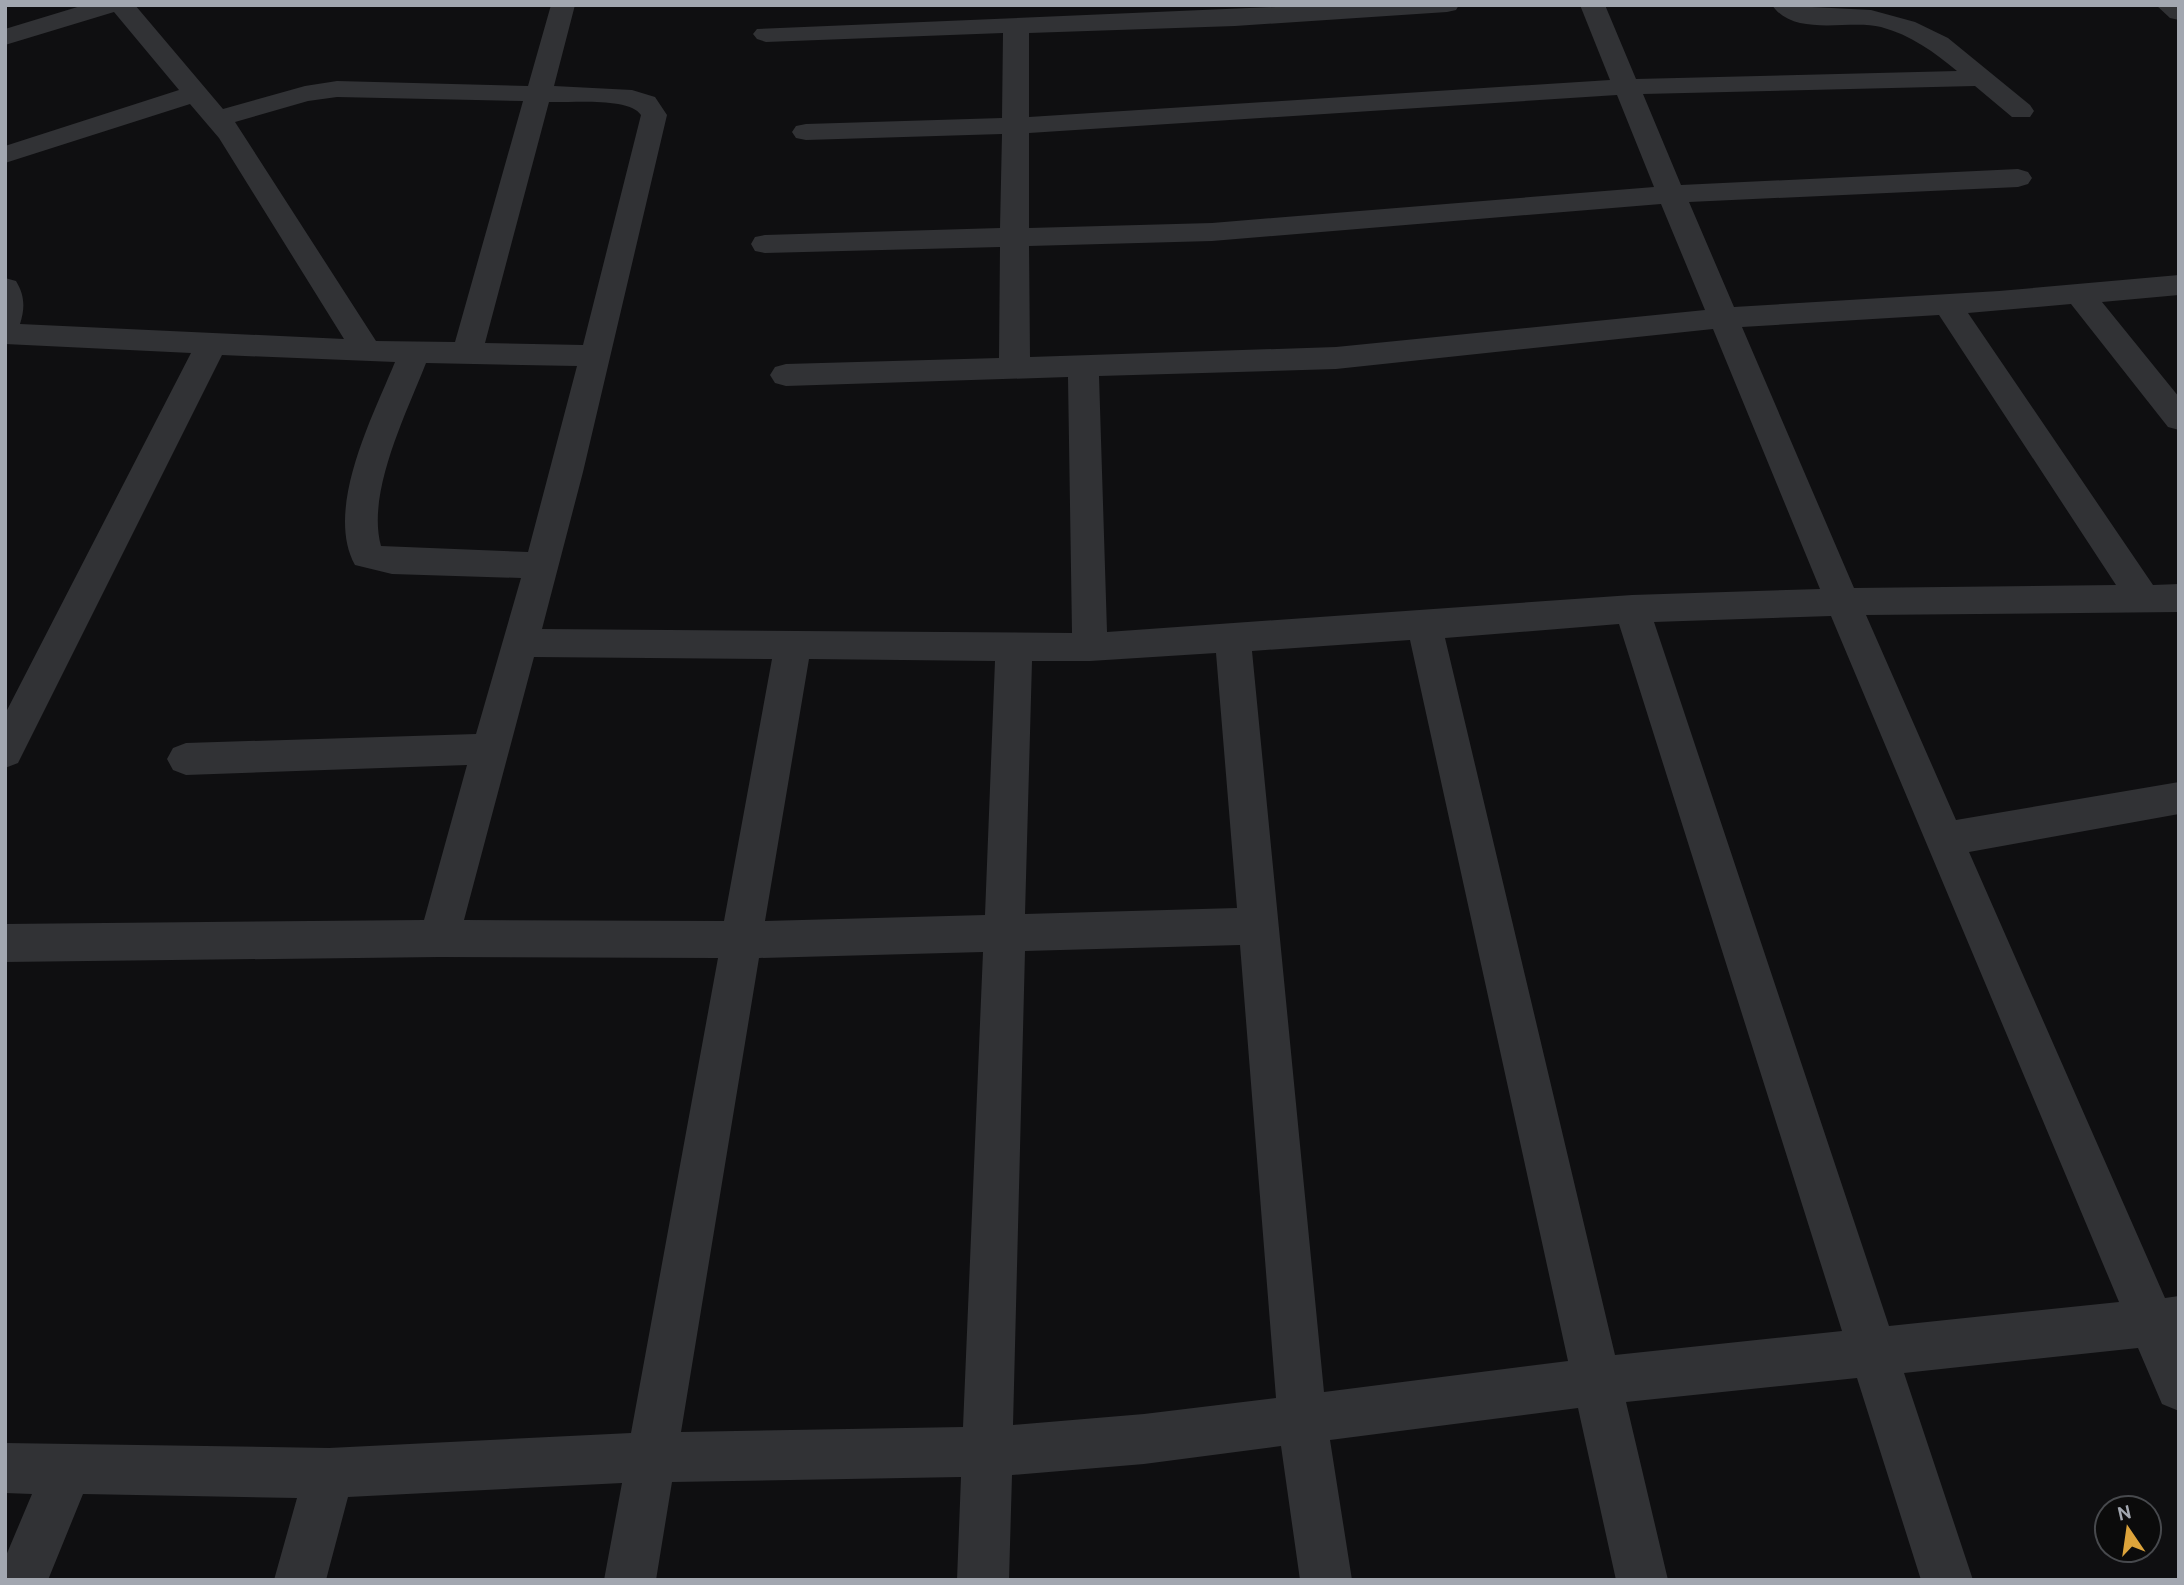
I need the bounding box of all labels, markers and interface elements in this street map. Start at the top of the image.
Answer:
north arrow [2093,1494,2163,1564]
text: N [2115,1500,2133,1526]

